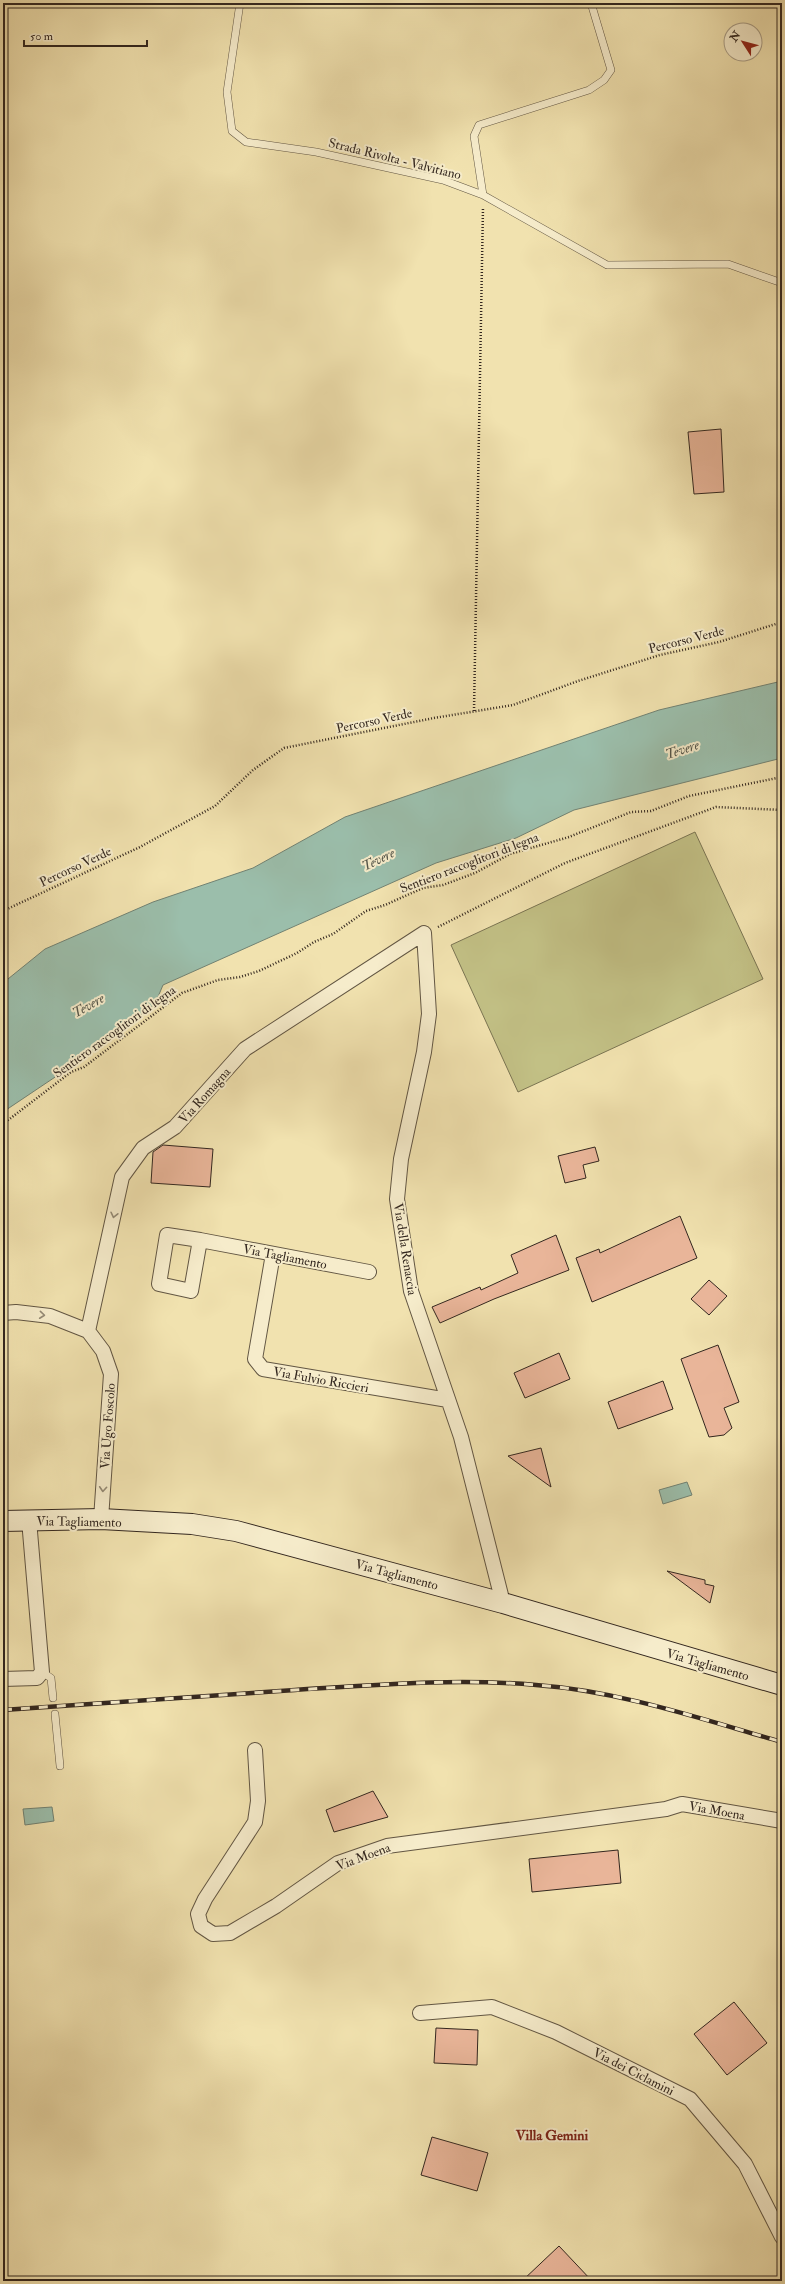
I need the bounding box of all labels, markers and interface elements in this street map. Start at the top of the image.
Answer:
scale bar [24,22,147,48]
north arrow [723,22,763,62]
text: N [727,28,744,45]
text: 50 m [30,29,54,44]
street label: Strada Rivolta - Valvitiano [327,135,463,183]
street label: Percorso Verde [647,623,726,657]
street label: Percorso Verde [335,705,414,737]
water label: Tevere [663,736,701,763]
street label: Sentiero raccoglitori di legna [398,829,542,897]
street label: Percorso Verde [37,843,114,891]
water label: Tevere [359,844,398,875]
street label: Sentiero raccoglitori di legna [50,982,179,1082]
water label: Tevere [69,990,108,1021]
street label: Via Romagna [175,1064,235,1127]
street label: Via della Renaccia [390,1202,420,1297]
one-way arrow [110,1211,118,1218]
street label: Via Tagliamento [241,1241,328,1273]
one-way arrow [39,1310,45,1319]
street label: Via Fulvio Riccieri [272,1364,370,1396]
street label: Via Ugo Foscolo [97,1383,119,1470]
one-way arrow [99,1486,108,1492]
street label: Via Tagliamento [36,1513,122,1531]
street label: Via Tagliamento [353,1556,440,1594]
street label: Via Tagliamento [665,1646,751,1684]
street label: Via Moena [687,1798,747,1824]
street label: Via Moena [334,1839,393,1874]
street label: Via dei Ciclamini [590,2045,677,2100]
district label: Villa Gemini [515,2127,589,2144]

